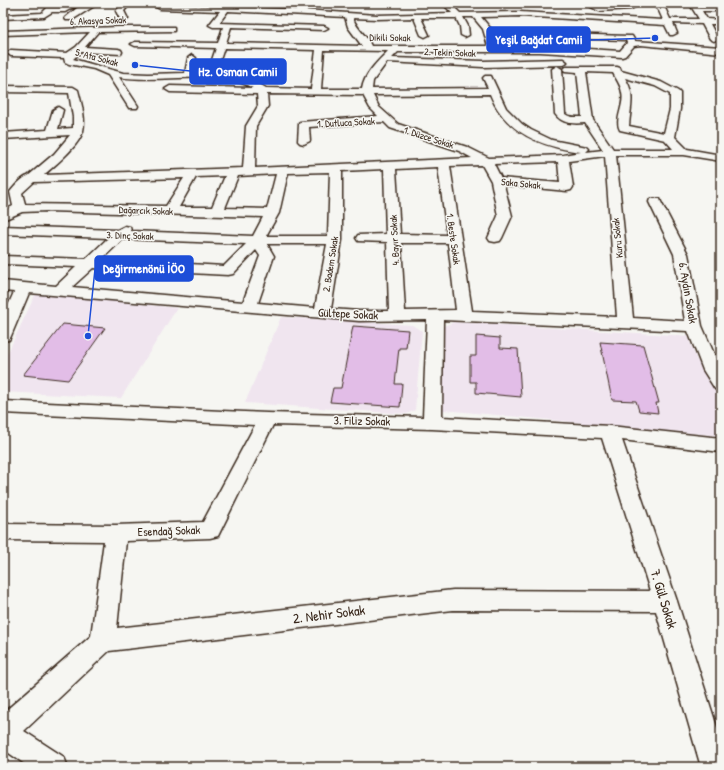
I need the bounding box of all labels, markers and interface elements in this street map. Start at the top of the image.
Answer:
street label: 6. Akasya Sokak [70,13,126,28]
callout: Yeşil Bağdat Camii [487,27,590,52]
text: Yeşil Bağdat Camii [495,30,583,49]
street label: Dikili Sokak [369,31,411,44]
street label: 2. Tekin Sokak [424,45,476,60]
street label: 5. Ata Sokak [74,46,120,69]
callout: Hz. Osman Camii [190,59,286,84]
text: Hz. Osman Camii [198,62,278,80]
street label: 1. Dutluca Sokak [317,114,375,131]
street label: 1. Düzce Sokak [402,123,456,152]
street label: Saka Sokak [501,175,541,192]
street label: Dağarcık Sokak [119,203,173,218]
street label: 1. Beste Sokak [443,213,464,265]
street label: 4. Bayır Sokak [387,214,402,266]
street label: Kuru Sokak [609,217,626,259]
street label: 3. Dinç Sokak [106,228,154,243]
street label: 2. Badem Sokak [320,235,341,293]
callout: Değirmenönü İÖO [95,256,193,281]
text: Değirmenönü İÖO [103,259,186,278]
street label: 6. Aydın Sokak [675,261,702,325]
street label: Gültepe Sokak [317,303,379,324]
street label: 3. Filiz Sokak [334,412,391,429]
street label: Esendağ Sokak [137,521,201,540]
street label: 7. Gül Sokak [646,567,683,631]
street label: 2. Nehir Sokak [292,600,366,627]

